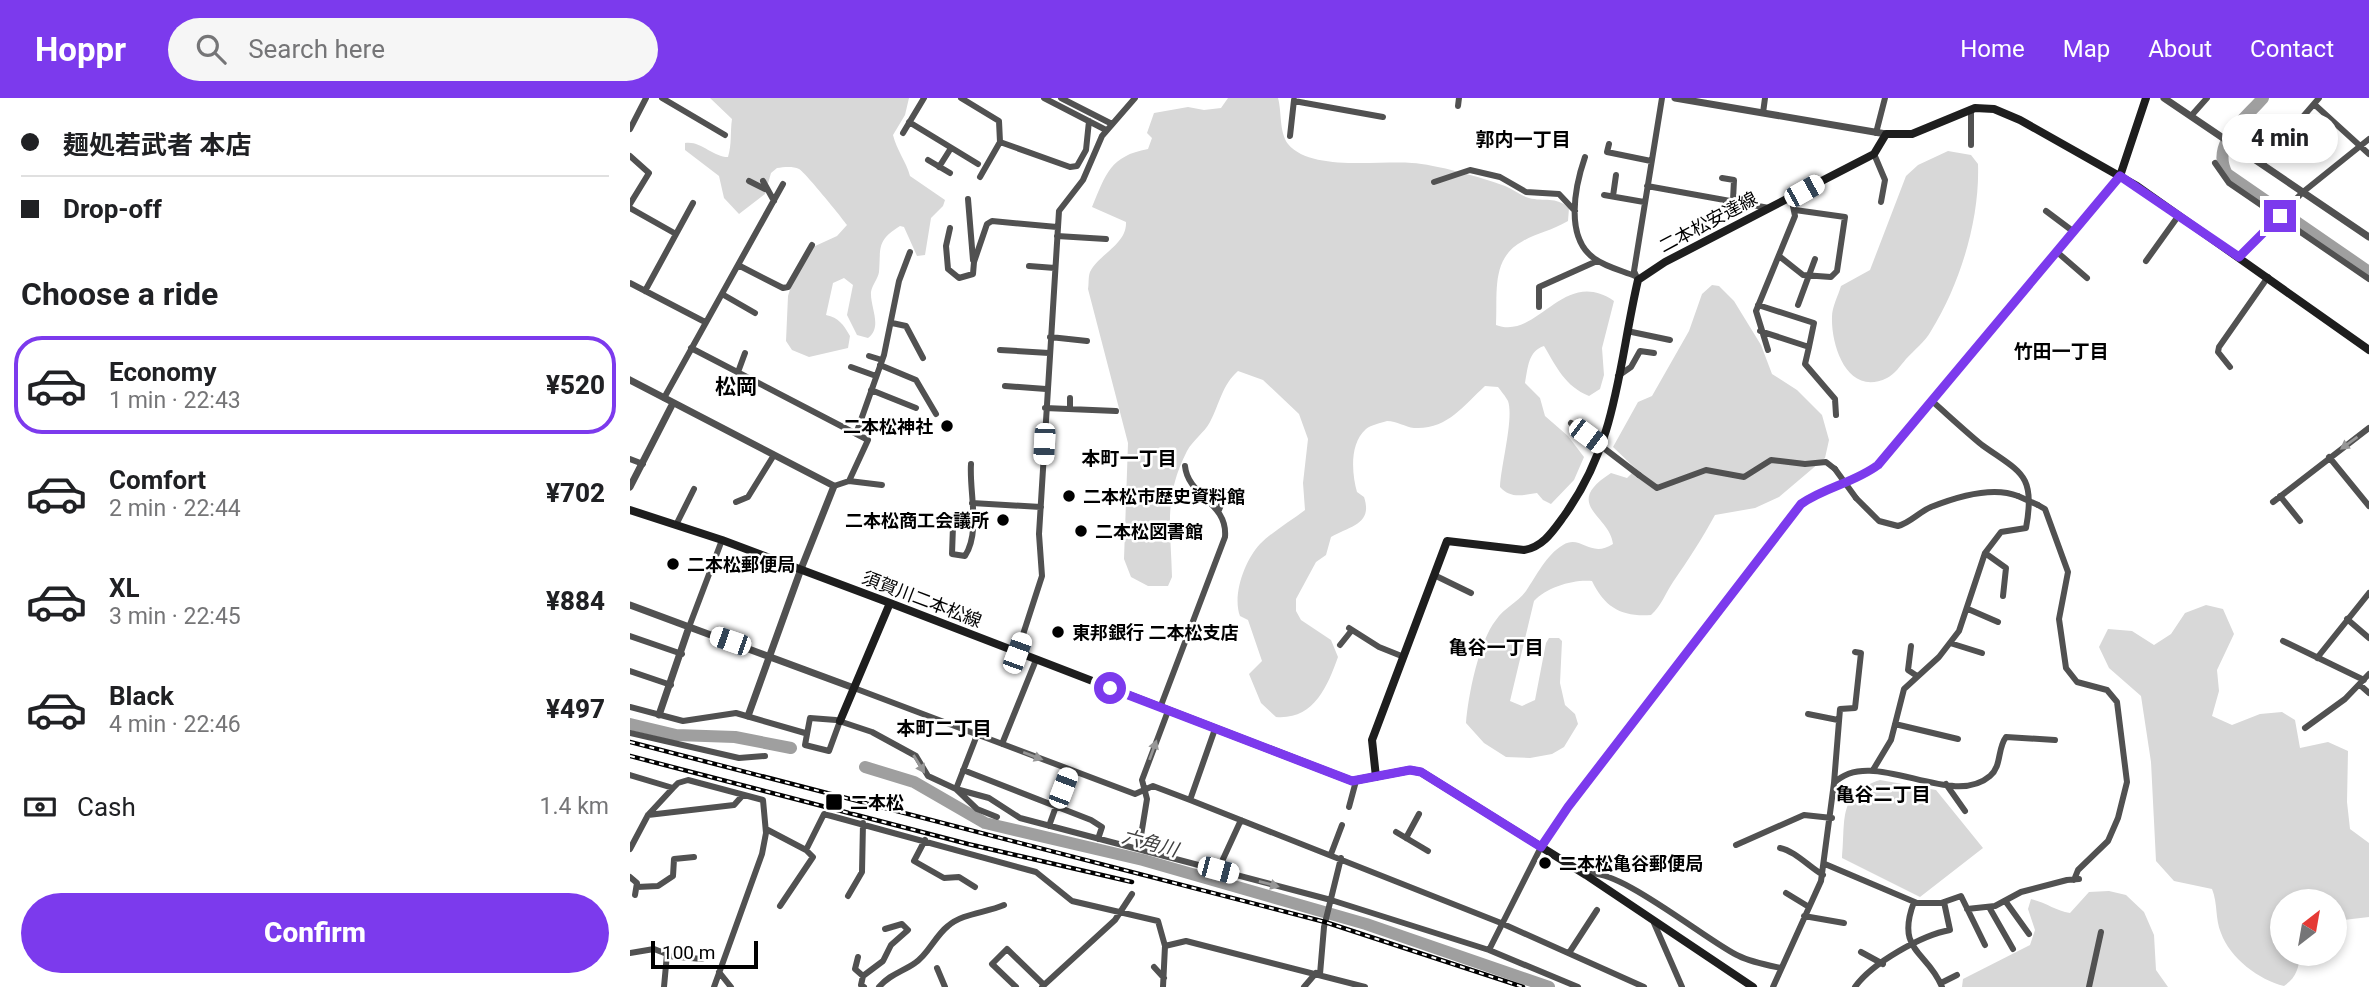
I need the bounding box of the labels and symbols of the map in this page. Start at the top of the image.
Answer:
callout: 4 min [2222,115,2338,164]
district label: 郭内一丁目 [1475,128,1571,151]
car [1781,172,1828,210]
street label: 二本松安達線 [1655,187,1761,257]
route end [2264,200,2296,232]
district label: 竹田一丁目 [2013,340,2109,363]
district label: 松岡 [715,375,757,399]
car [1565,415,1612,457]
place label: 二本松神社 [843,416,933,437]
marker: 二本松神社 [939,418,955,434]
car [1033,422,1056,466]
one-way arrow [2340,436,2358,450]
district label: 本町一丁目 [1081,447,1177,470]
place label: 二本松市歴史資料館 [1083,486,1245,507]
marker: 二本松市歴史資料館 [1061,488,1077,504]
place label: 二本松商工会議所 [845,510,989,531]
marker: 二本松商工会議所 [995,512,1011,528]
place label: 二本松図書館 [1095,521,1203,542]
marker: 二本松図書館 [1073,523,1089,539]
place label: 二本松郵便局 [687,554,795,575]
marker: 二本松郵便局 [665,556,681,572]
street label: 須賀川二本松線 [859,567,985,631]
place label: 東邦銀行 二本松支店 [1072,622,1238,643]
car [707,624,754,658]
marker: 東邦銀行 二本松支店 [1050,624,1066,640]
car [1000,630,1035,676]
district label: 亀谷一丁目 [1448,636,1544,659]
route start [1094,672,1126,704]
district label: 本町二丁目 [896,717,992,740]
one-way arrow [1148,740,1159,761]
one-way arrow [1022,751,1043,762]
one-way arrow [913,754,926,774]
car [1046,765,1081,811]
district label: 亀谷二丁目 [1835,783,1931,806]
marker: 二本松 [824,792,844,812]
place label: 二本松 [850,792,904,813]
water label: 六角川 [1119,825,1182,862]
place label: 二本松亀谷郵便局 [1559,853,1703,874]
car [1195,854,1242,886]
marker: 二本松亀谷郵便局 [1537,855,1553,871]
one-way arrow [1258,879,1280,890]
north arrow [2270,889,2347,966]
scale bar [651,938,758,970]

